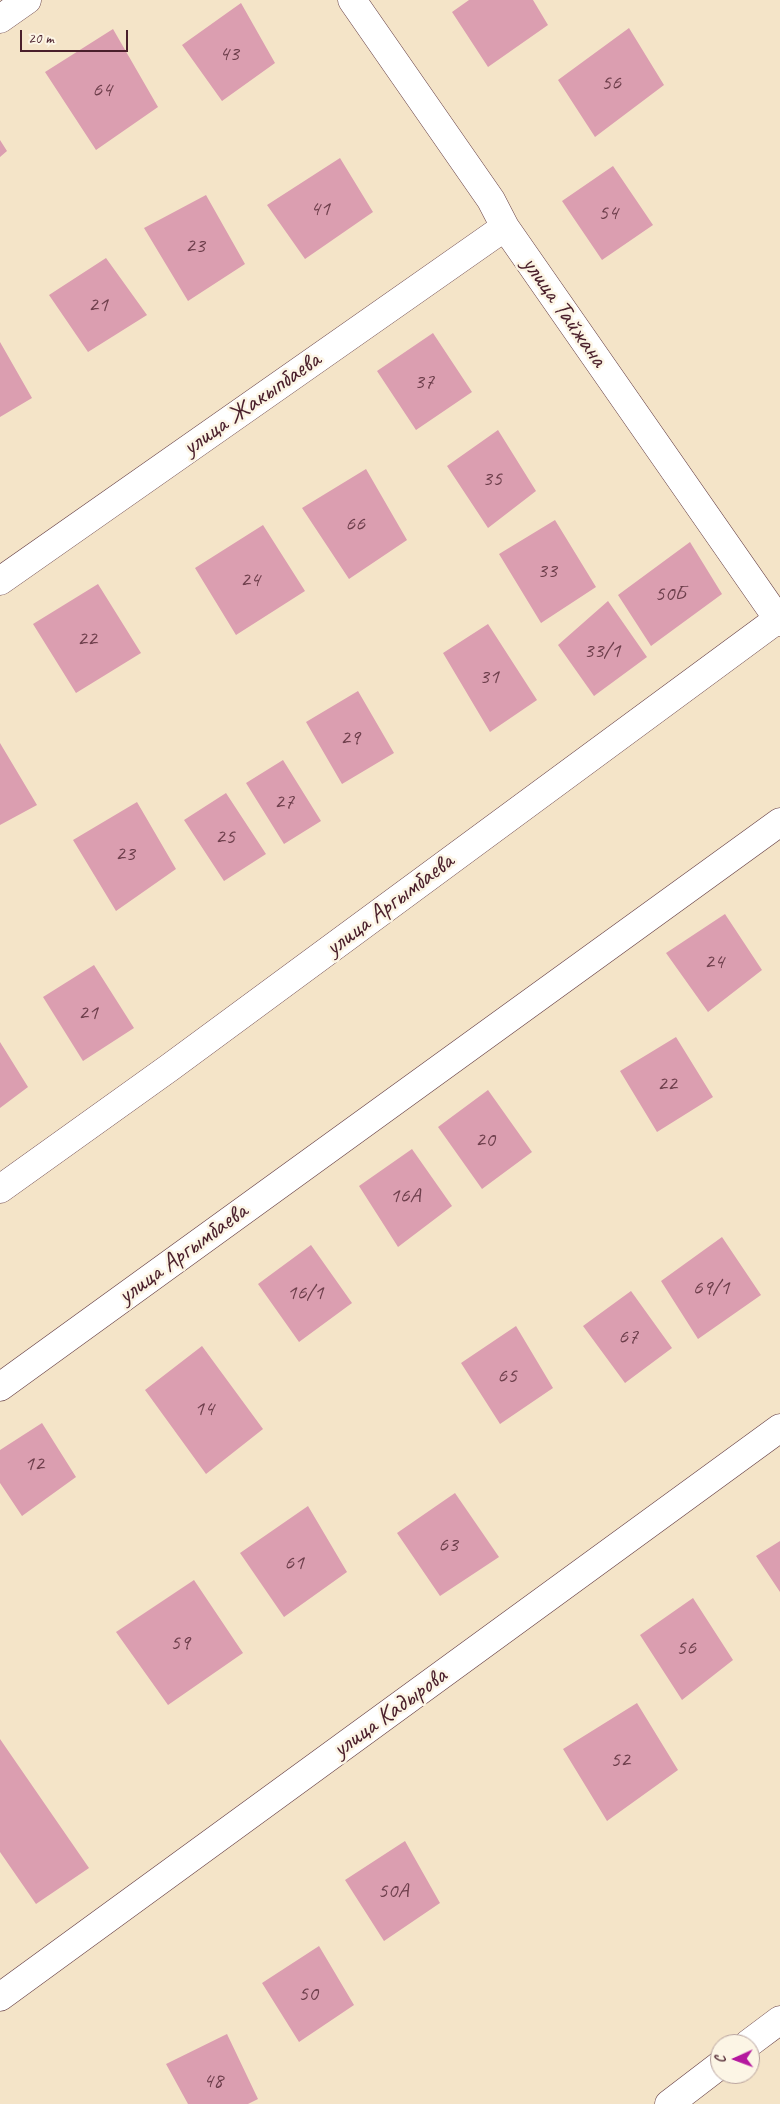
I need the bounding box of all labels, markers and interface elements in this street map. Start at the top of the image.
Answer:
scale bar [22,20,130,52]
text: 20 m [28,29,54,48]
house number: 43 [219,41,239,67]
house number: 56 [601,70,621,96]
house number: 64 [92,77,112,103]
house number: 41 [310,196,330,222]
house number: 54 [598,200,618,226]
house number: 23 [185,233,205,259]
street label: улица Тайжана [515,251,613,373]
house number: 21 [88,292,108,318]
street label: улица Жакыпбаева [177,345,327,463]
house number: 37 [414,369,434,395]
house number: 35 [482,466,502,492]
house number: 66 [345,511,365,537]
house number: 33 [537,558,557,584]
house number: 24 [240,567,260,593]
house number: 50Б [655,581,685,607]
house number: 22 [77,626,97,652]
house number: 33/1 [584,638,620,664]
house number: 31 [479,664,499,690]
house number: 29 [340,725,360,751]
house number: 27 [274,789,294,815]
house number: 25 [215,824,235,850]
house number: 23 [115,841,135,867]
street label: улица Аргымбаева [320,847,460,963]
house number: 24 [704,949,724,975]
house number: 21 [78,1000,98,1026]
house number: 22 [657,1071,677,1097]
house number: 20 [475,1127,495,1153]
house number: 16А [390,1183,420,1209]
street label: улица Аргымбаева [112,1197,254,1311]
house number: 69/1 [693,1275,729,1301]
house number: 16/1 [287,1280,323,1306]
house number: 67 [618,1324,638,1350]
house number: 65 [497,1363,517,1389]
house number: 14 [194,1396,214,1422]
house number: 12 [24,1451,44,1477]
house number: 63 [438,1532,458,1558]
house number: 61 [284,1550,304,1576]
house number: 59 [170,1630,190,1656]
house number: 56 [676,1635,696,1661]
street label: улица Кадырова [327,1661,453,1765]
house number: 52 [610,1747,630,1773]
house number: 50А [378,1878,408,1904]
house number: 50 [298,1981,318,2007]
north arrow [710,2034,760,2084]
text: С [712,2056,729,2063]
house number: 48 [203,2068,223,2094]

